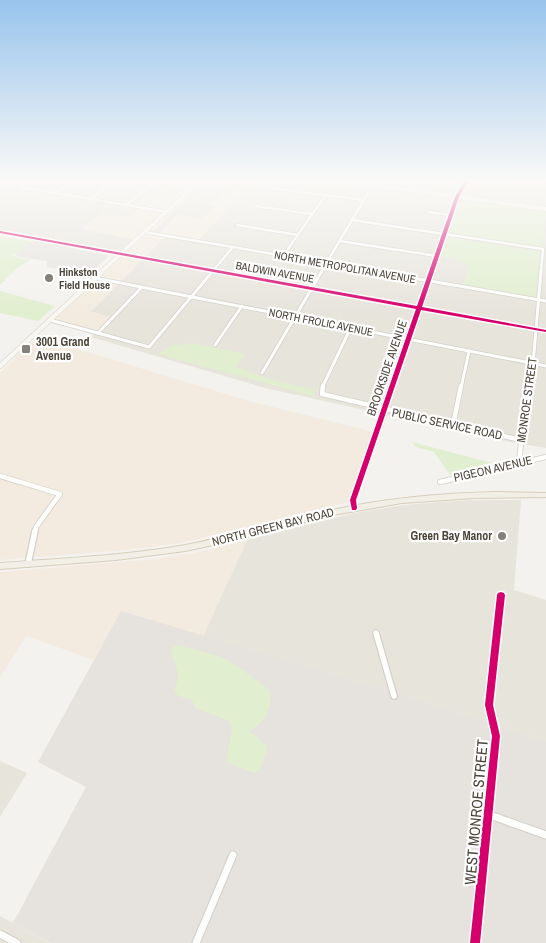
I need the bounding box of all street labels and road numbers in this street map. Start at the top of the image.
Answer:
street label: NORTH METROPOLITAN AVENUE [273,248,417,286]
street label: BALDWIN AVENUE [235,258,315,286]
street label: NORTH FROLIC AVENUE [268,305,374,339]
street label: BROOKSIDE AVENUE [363,318,411,418]
street label: MONROE STREET [513,356,541,444]
street label: PUBLIC SERVICE ROAD [390,404,504,444]
street label: PIGEON AVENUE [452,452,534,486]
street label: NORTH GREEN BAY ROAD [210,504,336,550]
street label: WEST MONROE STREET [459,738,493,886]

